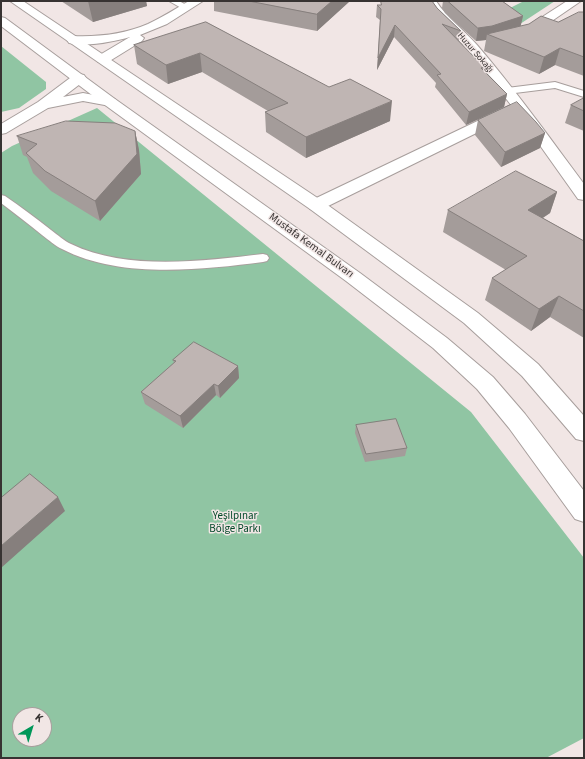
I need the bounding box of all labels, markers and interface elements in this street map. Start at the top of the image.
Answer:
street label: Huzur Sokağı [455,31,495,75]
street label: Mustafa Kemal Bulvarı [266,211,356,281]
park label: Yeşilpınar Bölge Parkı [209,510,261,536]
north arrow [12,707,52,747]
text: K [32,710,46,726]

